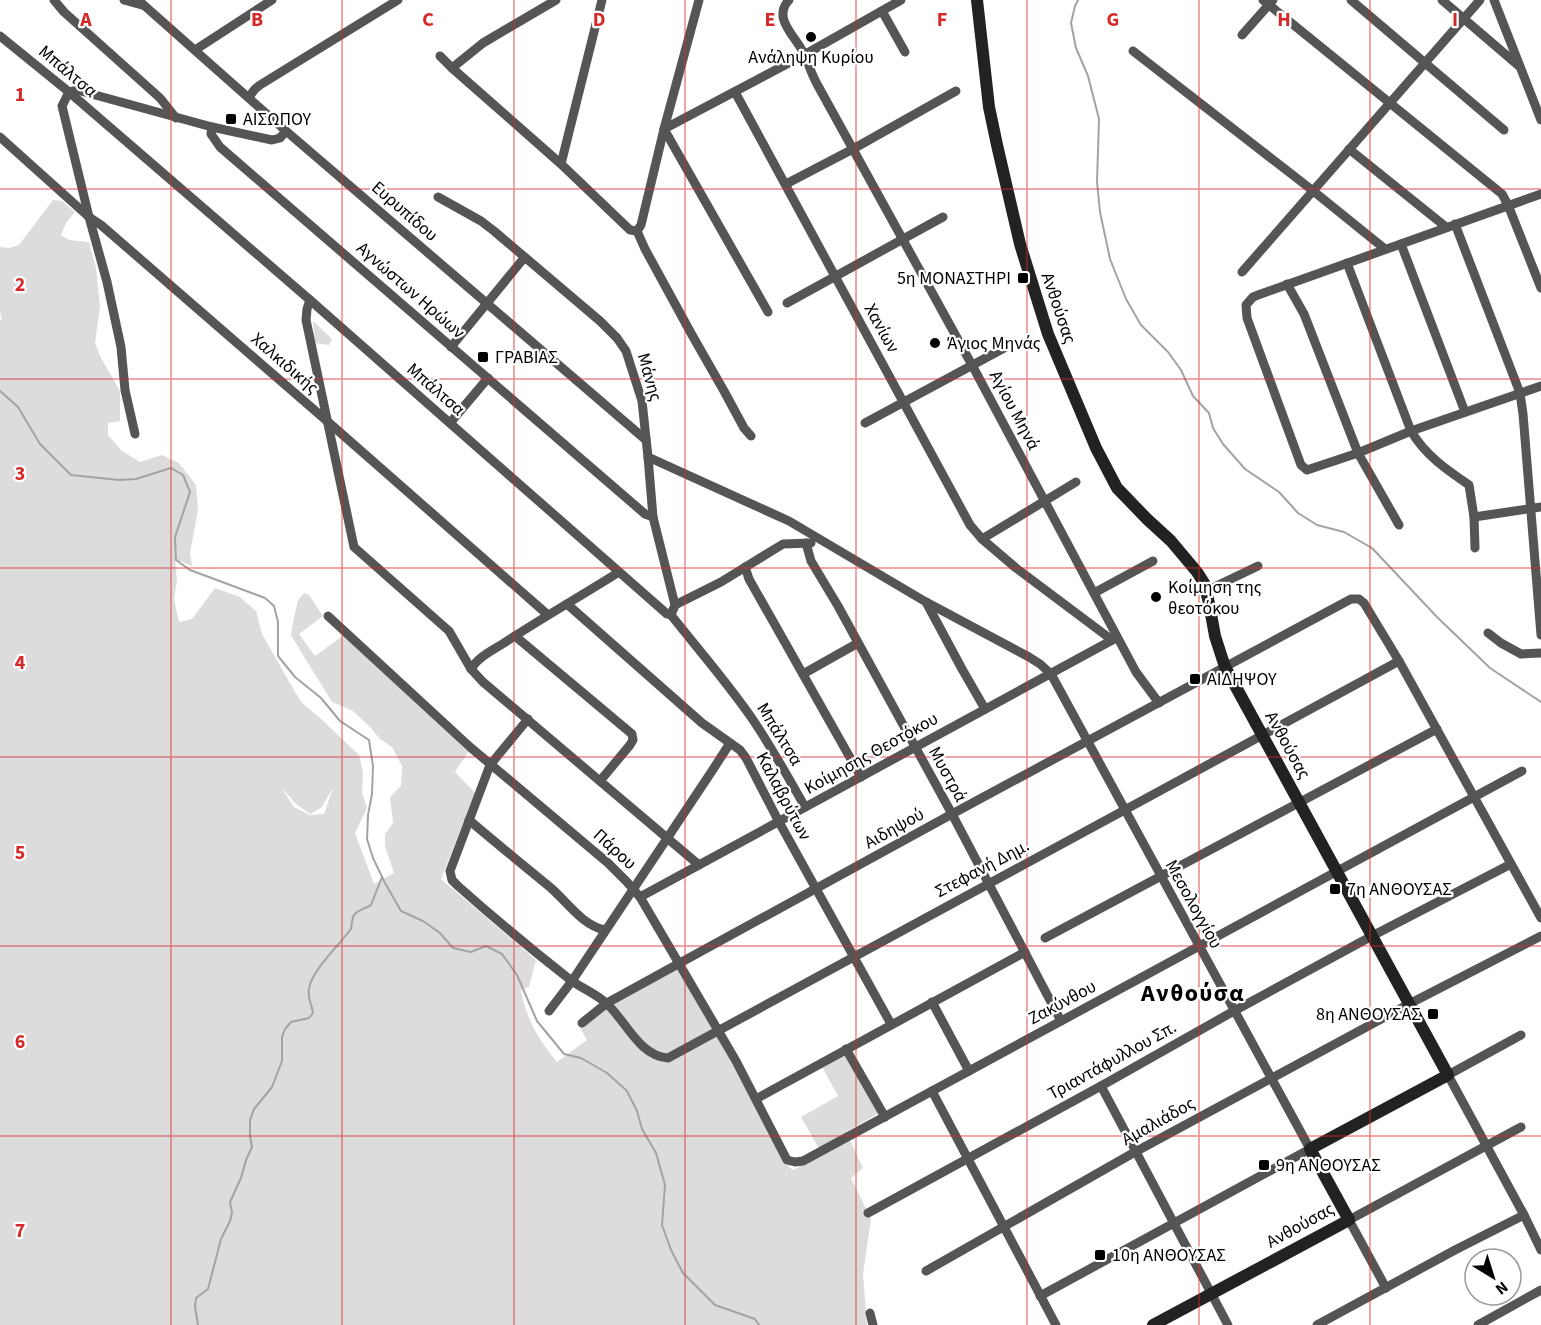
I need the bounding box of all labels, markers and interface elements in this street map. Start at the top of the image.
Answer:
text: A [79,6,92,34]
text: B [251,6,263,34]
text: C [422,6,434,34]
text: D [593,6,605,34]
text: E [765,6,775,34]
text: F [937,6,947,34]
text: G [1107,6,1119,34]
text: H [1277,6,1291,34]
text: I [1452,6,1458,34]
marker: Ανάληψη Κυρίου [804,30,818,44]
street label: Μπάλτσα [33,39,102,103]
place label: Ανάληψη Κυρίου [748,45,874,70]
text: 1 [15,81,25,109]
place label: ΑΙΣΩΠΟΥ [243,107,312,132]
marker: ΑΙΣΩΠΟΥ [224,112,238,126]
street label: Ευρυπίδου [366,175,443,247]
street label: Αγνώστων Ηρώων [351,236,471,345]
place label: 5η ΜΟΝΑΣΤΗΡΙ [897,266,1011,291]
street label: Ανθούσας [1035,269,1082,347]
text: 2 [15,271,25,299]
marker: 5η ΜΟΝΑΣΤΗΡΙ [1016,271,1030,285]
street label: Χανίων [858,299,906,358]
street label: Χαλκιδικής [245,327,324,400]
place label: Άγιος Μηνάς [947,331,1041,356]
marker: Άγιος Μηνάς [928,336,942,350]
place label: ΓΡΑΒΙΑΣ [495,345,558,370]
marker: ΓΡΑΒΙΑΣ [476,350,490,364]
street label: Μάνης [631,350,668,404]
street label: Μπάλτσα [401,357,470,422]
street label: Αγίου Μηνά [983,366,1046,454]
text: 3 [15,460,25,488]
place label: Κοίμηση της θεοτόκου [1168,575,1262,621]
marker: Κοίμηση της θεοτόκου [1149,590,1163,604]
text: 4 [15,649,26,677]
place label: ΑΙΔΗΨΟΥ [1207,667,1277,692]
marker: ΑΙΔΗΨΟΥ [1188,672,1202,686]
street label: Μπάλτσα [750,698,809,770]
street label: Κοίμησης Θεοτόκου [800,706,943,801]
street label: Ανθούσας [1259,707,1317,784]
street label: Μυστρά [922,742,973,807]
street label: Καλαβρύτων [750,748,818,845]
street label: Αιδηψού [860,802,929,855]
street label: Πάρου [588,823,642,876]
street label: Στεφανή Δημ. [931,833,1034,904]
text: 5 [15,839,25,867]
street label: Μεσολογγίου [1159,855,1228,953]
place label: 7η ΑΝΘΟΥΣΑΣ [1347,877,1452,902]
marker: 7η ΑΝΘΟΥΣΑΣ [1328,882,1342,896]
street label: Ζακύνθου [1024,974,1101,1031]
district label: Ανθούσα [1140,976,1245,1011]
place label: 8η ΑΝΘΟΥΣΑΣ [1316,1002,1421,1027]
marker: 8η ΑΝΘΟΥΣΑΣ [1426,1007,1440,1021]
street label: Τριαντάφυλλου Σπ. [1043,1015,1181,1106]
text: 6 [15,1028,25,1056]
street label: Αμαλιάδος [1117,1091,1200,1152]
place label: 9η ΑΝΘΟΥΣΑΣ [1276,1153,1381,1178]
marker: 9η ΑΝΘΟΥΣΑΣ [1257,1158,1271,1172]
street label: Ανθούσας [1262,1196,1339,1254]
text: 7 [15,1217,25,1245]
place label: 10η ΑΝΘΟΥΣΑΣ [1112,1243,1226,1268]
north arrow [1463,1247,1523,1307]
marker: 10η ΑΝΘΟΥΣΑΣ [1093,1248,1107,1262]
text: N [1491,1276,1513,1300]

